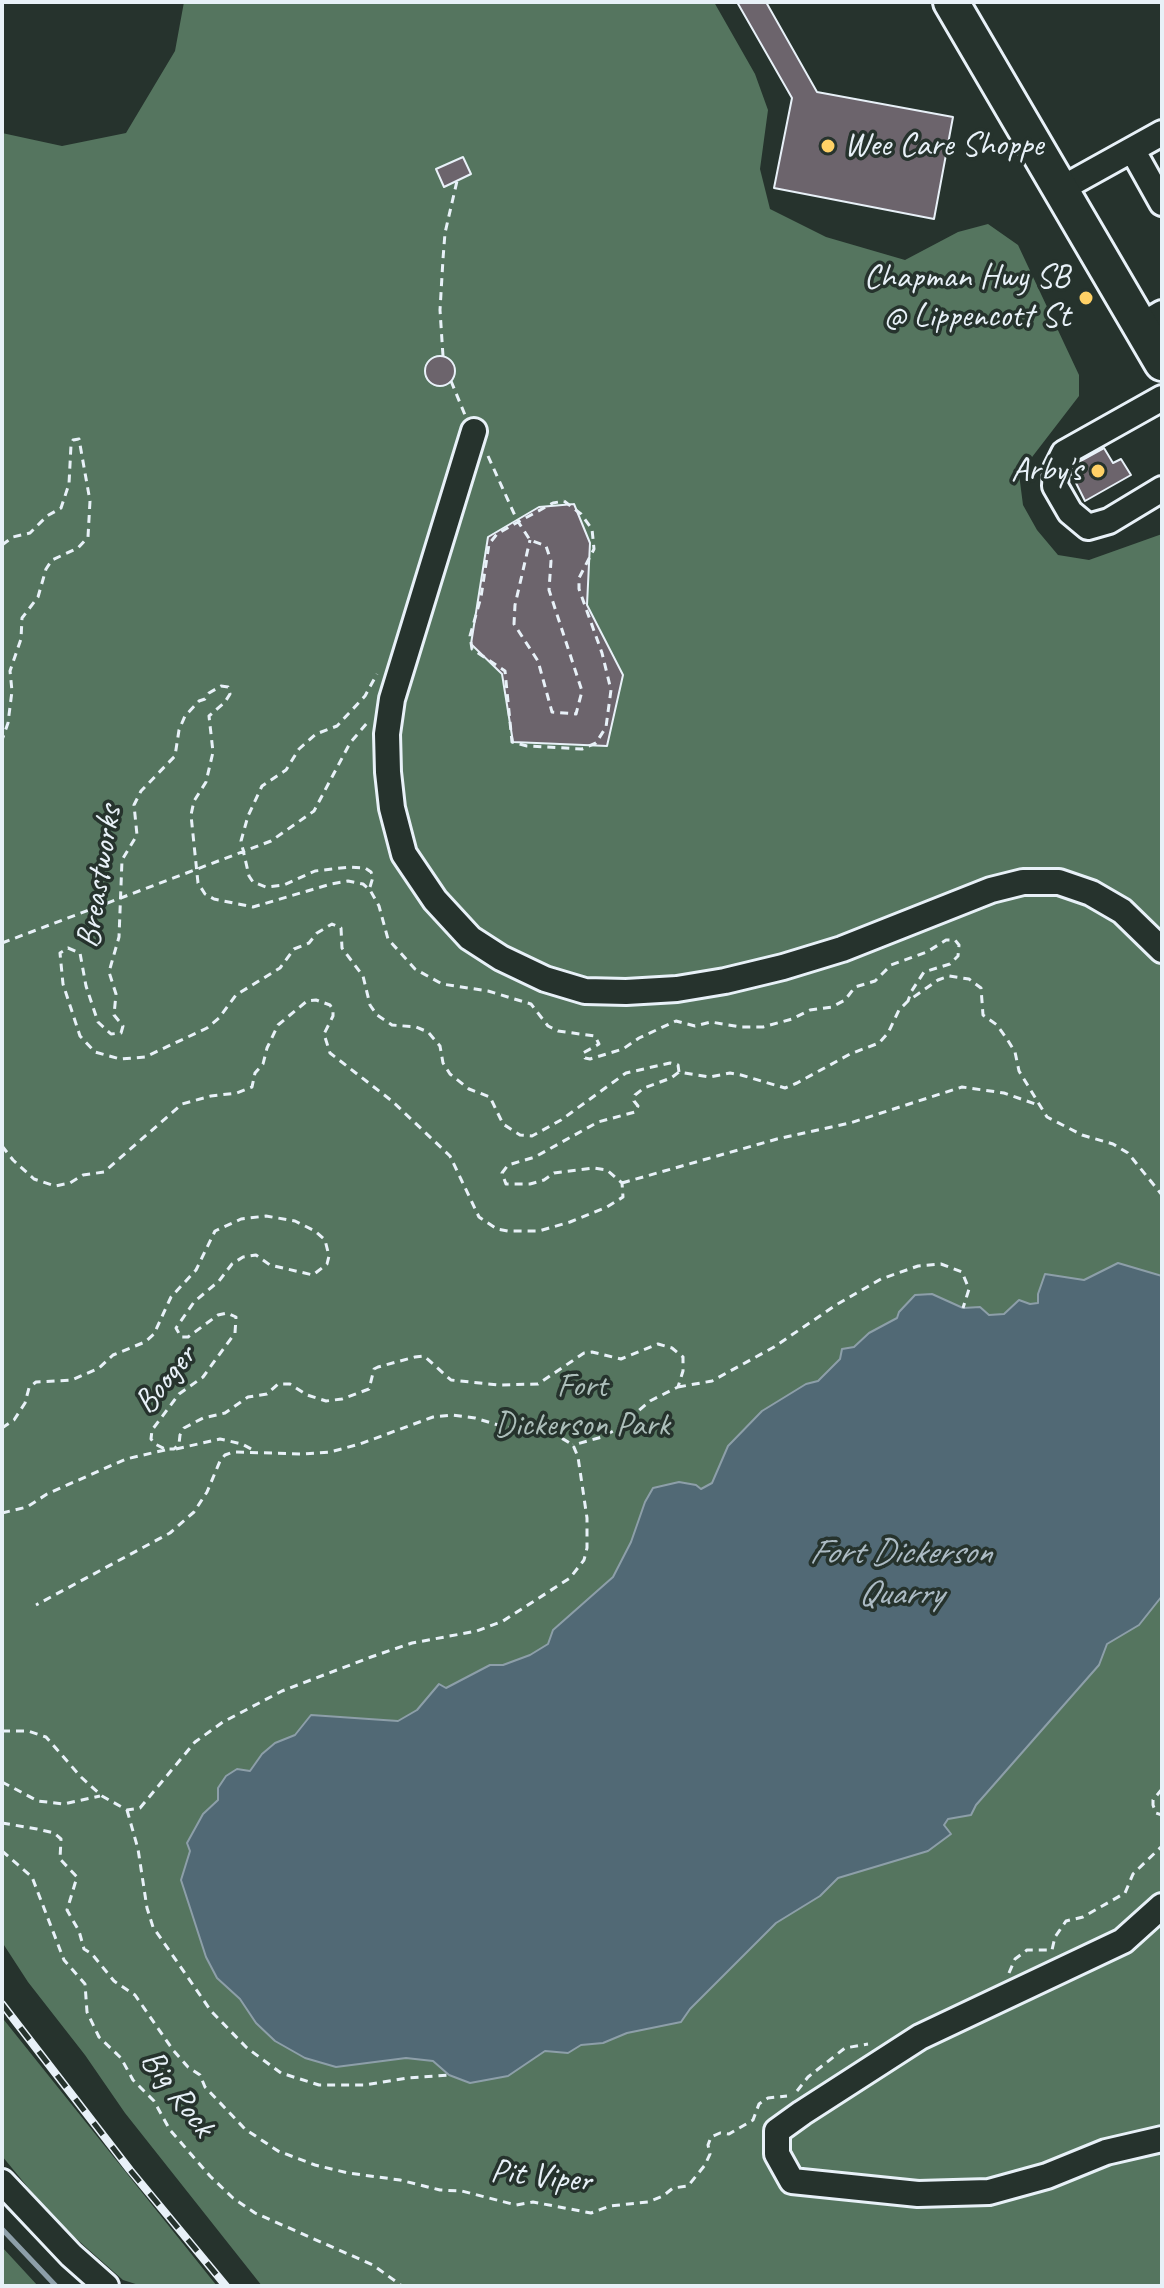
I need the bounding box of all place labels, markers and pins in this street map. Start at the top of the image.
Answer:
place label: Wee Care Shoppe [844,126,1043,166]
marker: Wee Care Shoppe [819,137,837,155]
place label: Chapman Hwy SB @ Lippencott St [864,258,1070,338]
marker: Chapman Hwy SB @ Lippencott St [1077,289,1095,307]
place label: Arby's [1011,451,1082,491]
marker: Arby's [1089,462,1107,480]

